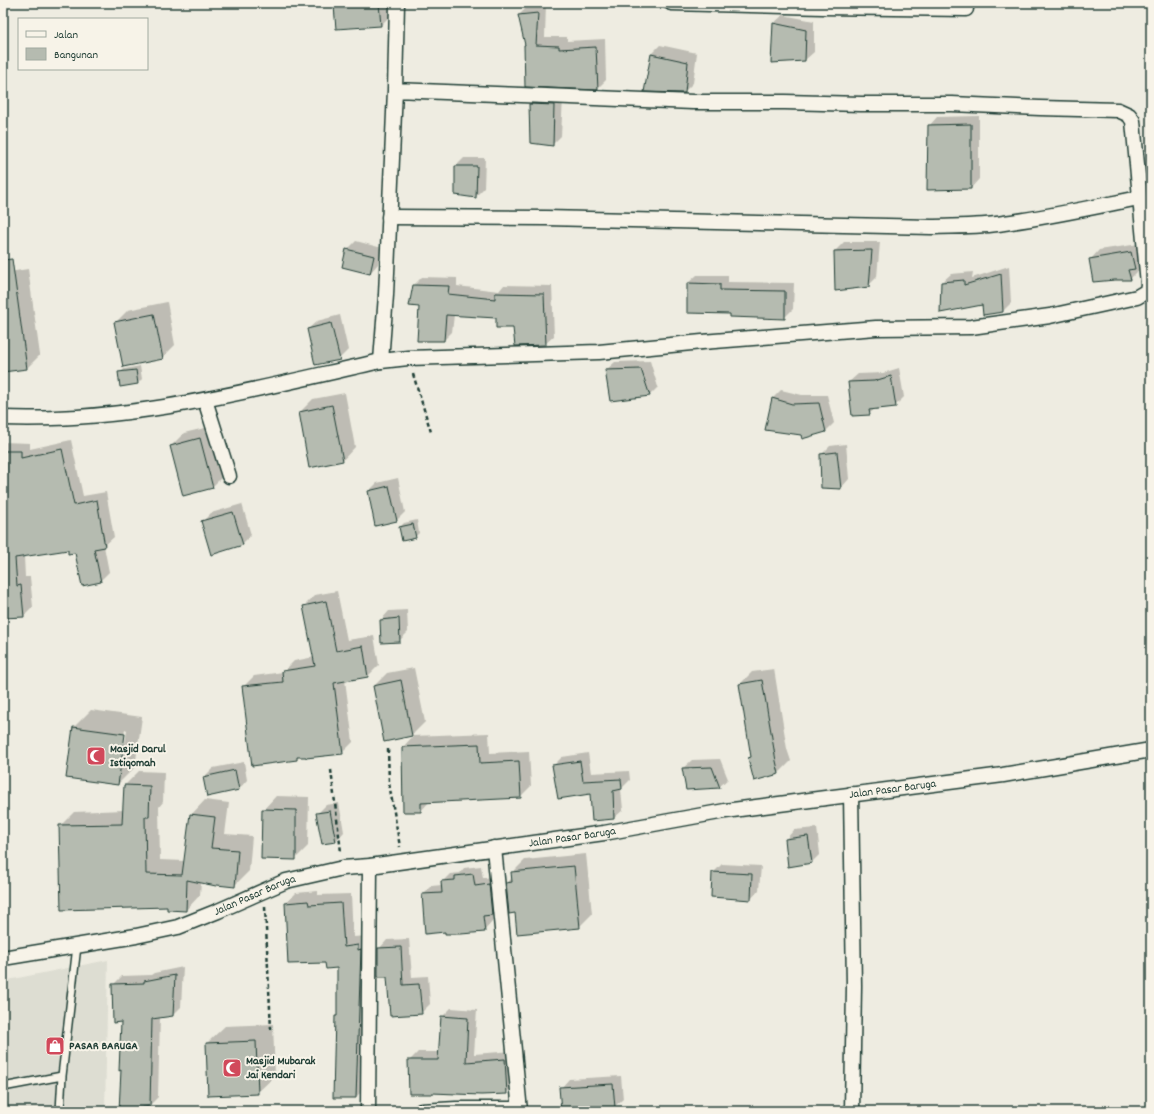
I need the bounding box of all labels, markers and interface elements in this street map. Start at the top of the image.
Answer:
legend [18,18,148,70]
text: Jalan [54,27,78,44]
text: Bangunan [54,47,98,64]
place label: Masjid Darul Istiqomah [110,741,166,772]
mosque icon: Masjid Darul Istiqomah [85,745,107,767]
street label: Jalan Pasar Baruga [848,775,938,803]
street label: Jalan Pasar Baruga [528,822,618,852]
street label: Jalan Pasar Baruga [211,870,298,920]
shop icon: PASAR BARUGA [44,1035,66,1057]
place label: PASAR BARUGA [69,1038,138,1055]
place label: Masjid Mubarak Jai Kendari [246,1053,316,1084]
mosque icon: Masjid Mubarak Jai Kendari [221,1057,243,1079]

